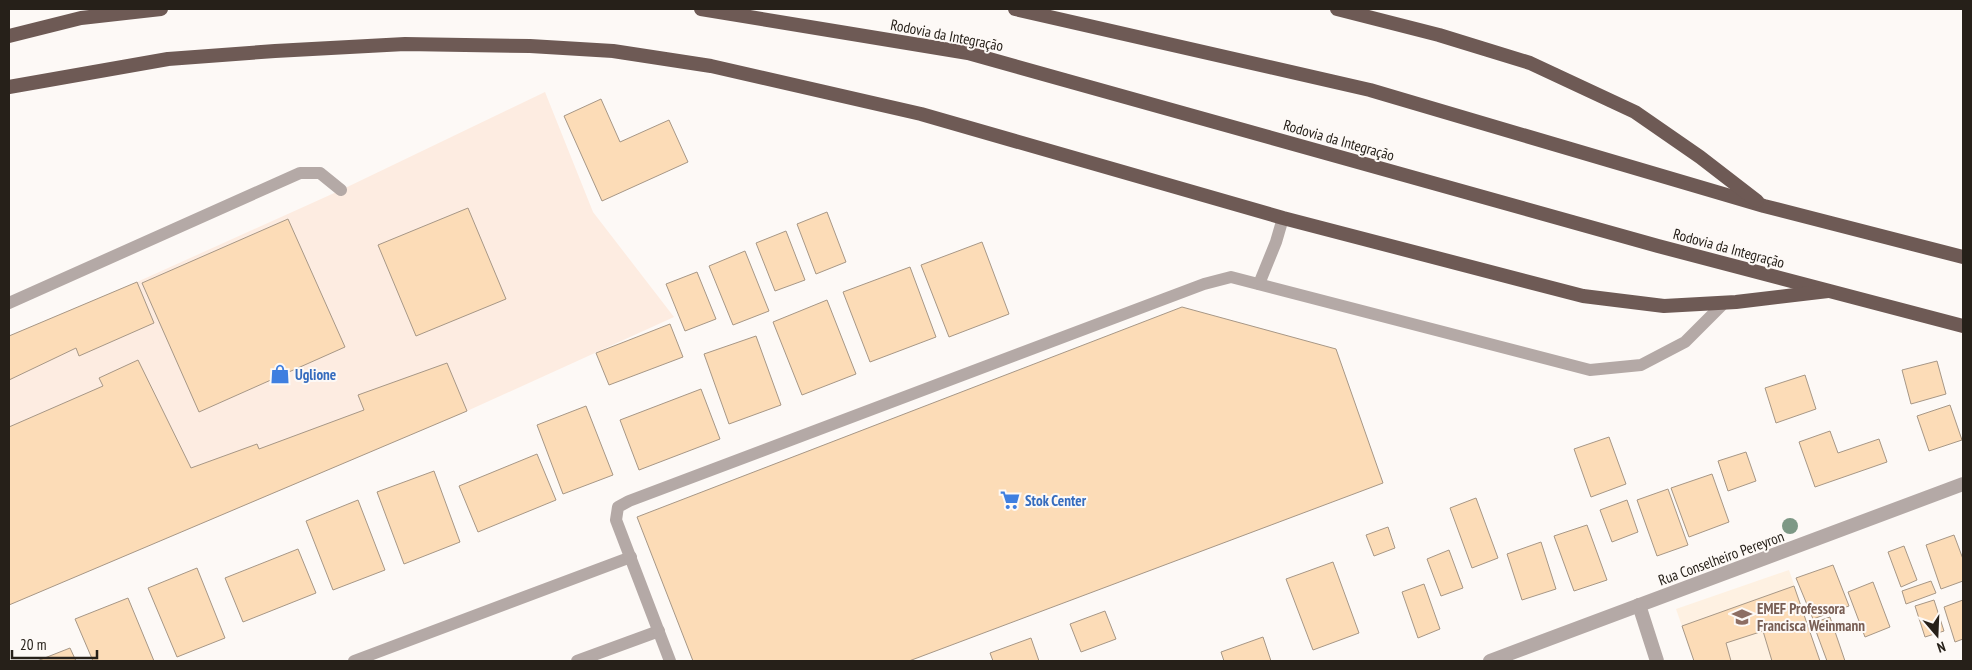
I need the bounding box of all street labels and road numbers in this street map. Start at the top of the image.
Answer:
street label: Rodovia da Integração [889,15,1005,55]
street label: Rodovia da Integração [1281,115,1397,165]
street label: Rodovia da Integração [1671,224,1787,272]
street label: Rua Conselheiro Pereyron [1656,526,1786,590]

